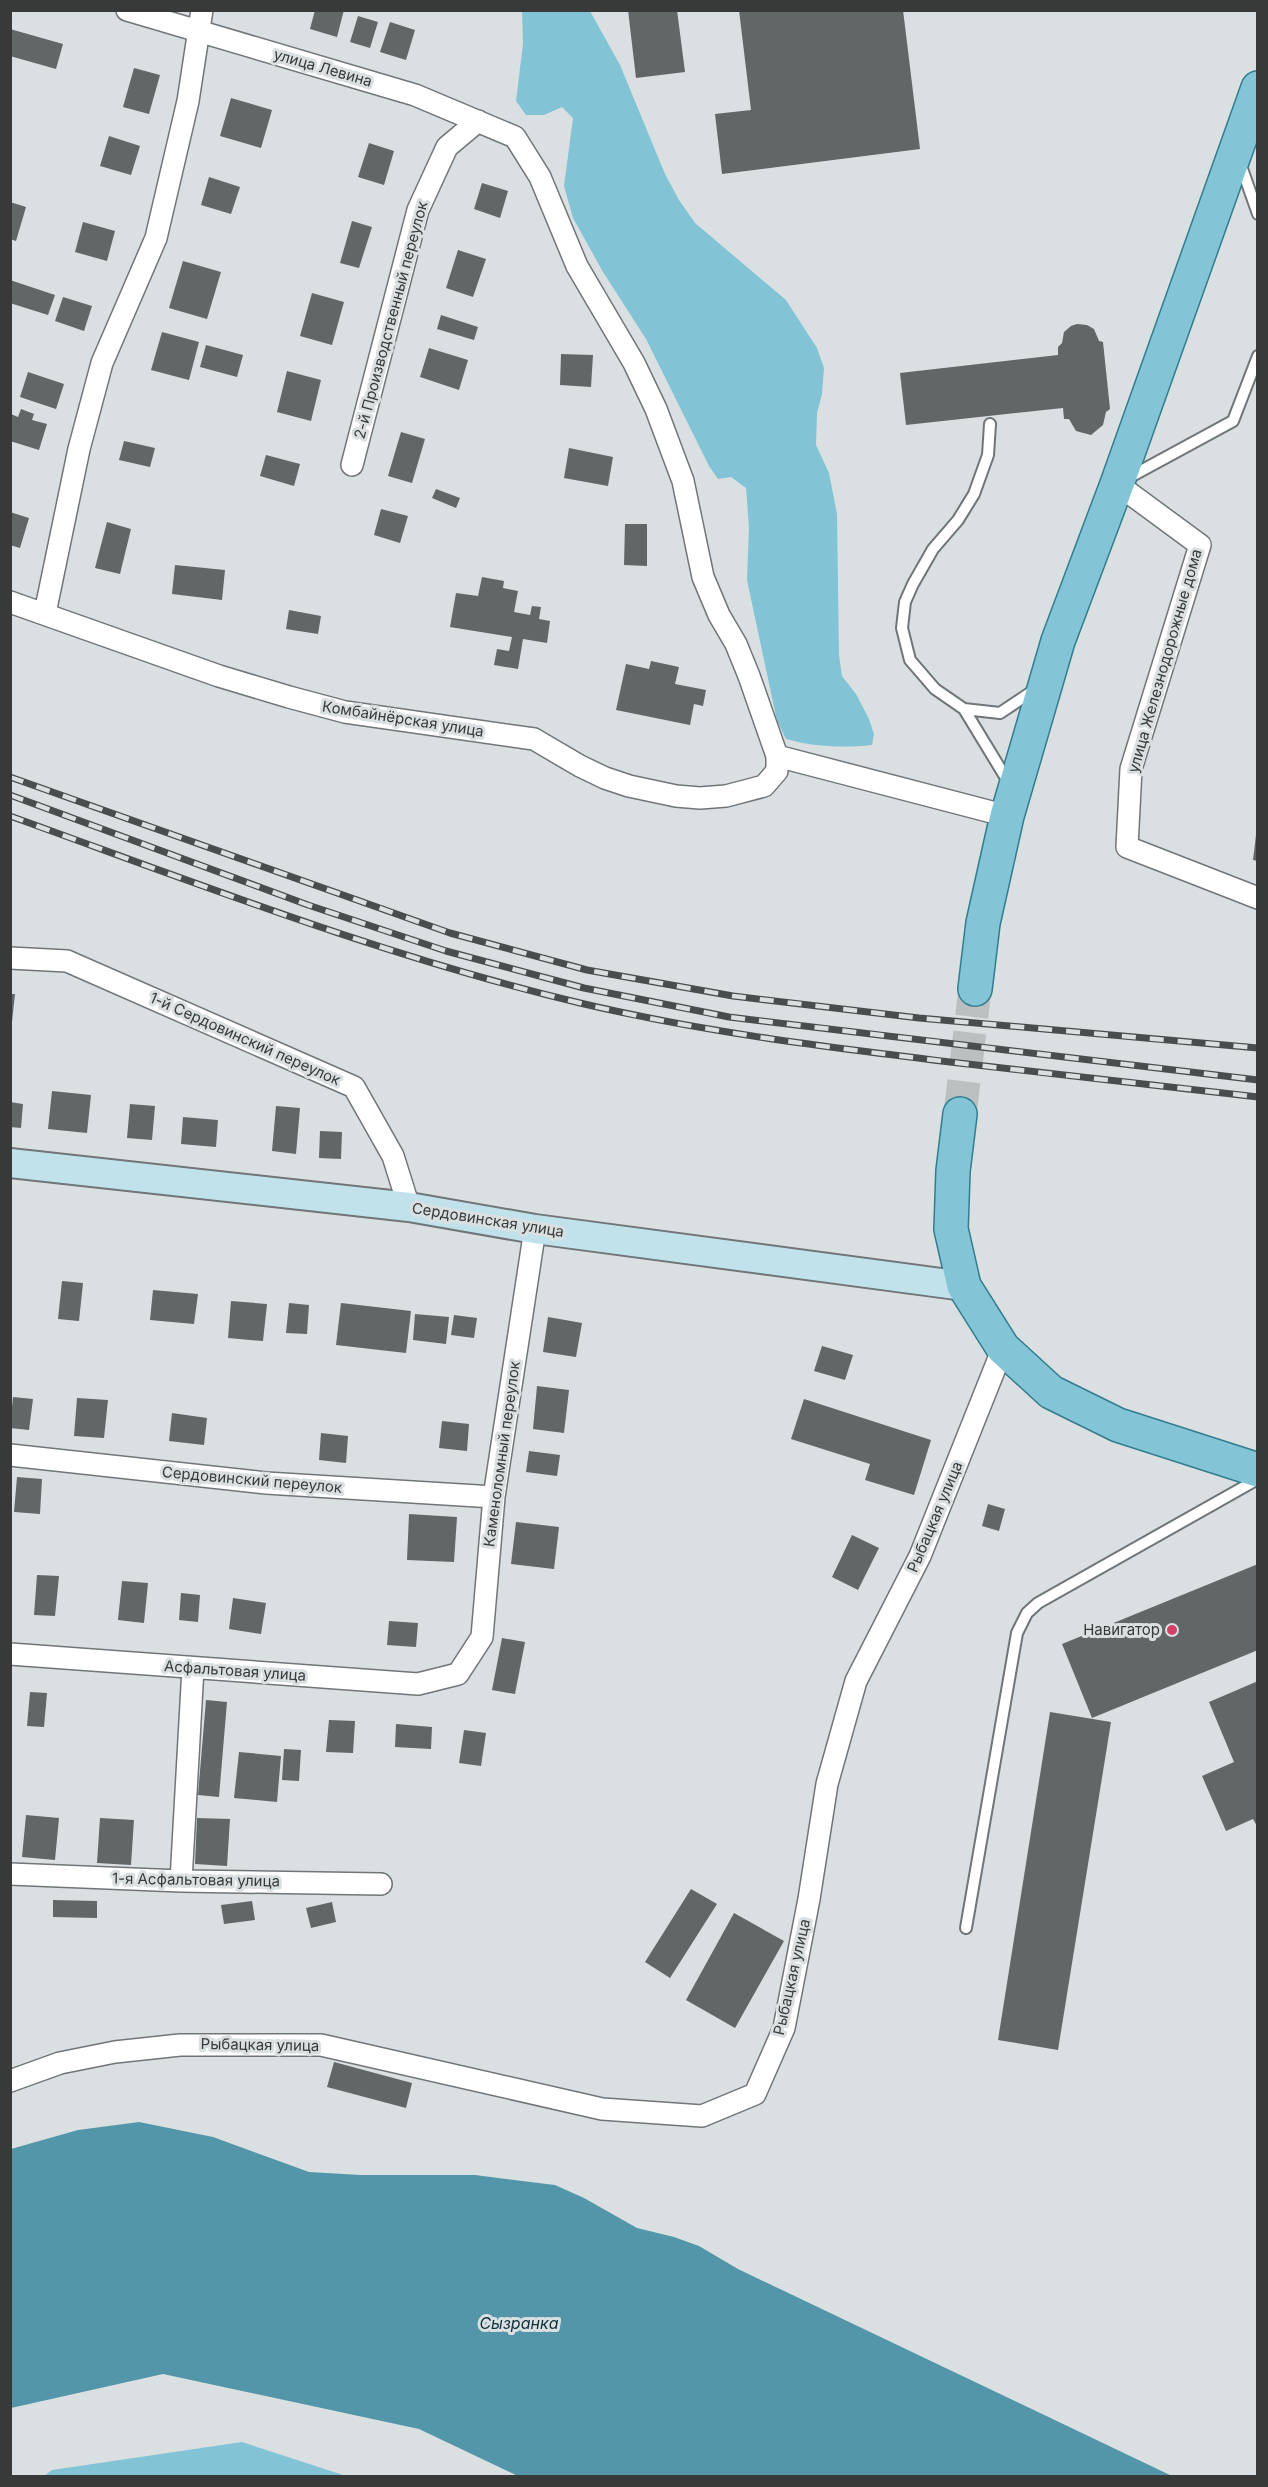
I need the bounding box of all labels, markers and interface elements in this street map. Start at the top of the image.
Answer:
street label: улица Левина [272,44,375,91]
street label: 2-й Производственный переулок [350,199,431,441]
street label: улица Железнодорожные дома [1123,547,1206,775]
street label: Комбайнёрская улица [321,696,485,741]
street label: 1-й Сердовинский переулок [147,988,344,1089]
street label: Сердовинская улица [411,1198,566,1241]
street label: Каменоломный переулок [479,1360,524,1548]
street label: Рыбацкая улица [903,1459,966,1575]
street label: Сердовинский переулок [161,1462,343,1497]
place label: Навигатор [1083,1620,1160,1639]
marker: Навигатор [1165,1623,1179,1637]
street label: Асфальтовая улица [163,1656,307,1685]
street label: 1-я Асфальтовая улица [112,1869,280,1890]
street label: Рыбацкая улица [769,1917,814,2037]
street label: Рыбацкая улица [201,2034,319,2055]
water label: Сызранка [479,2313,559,2333]

